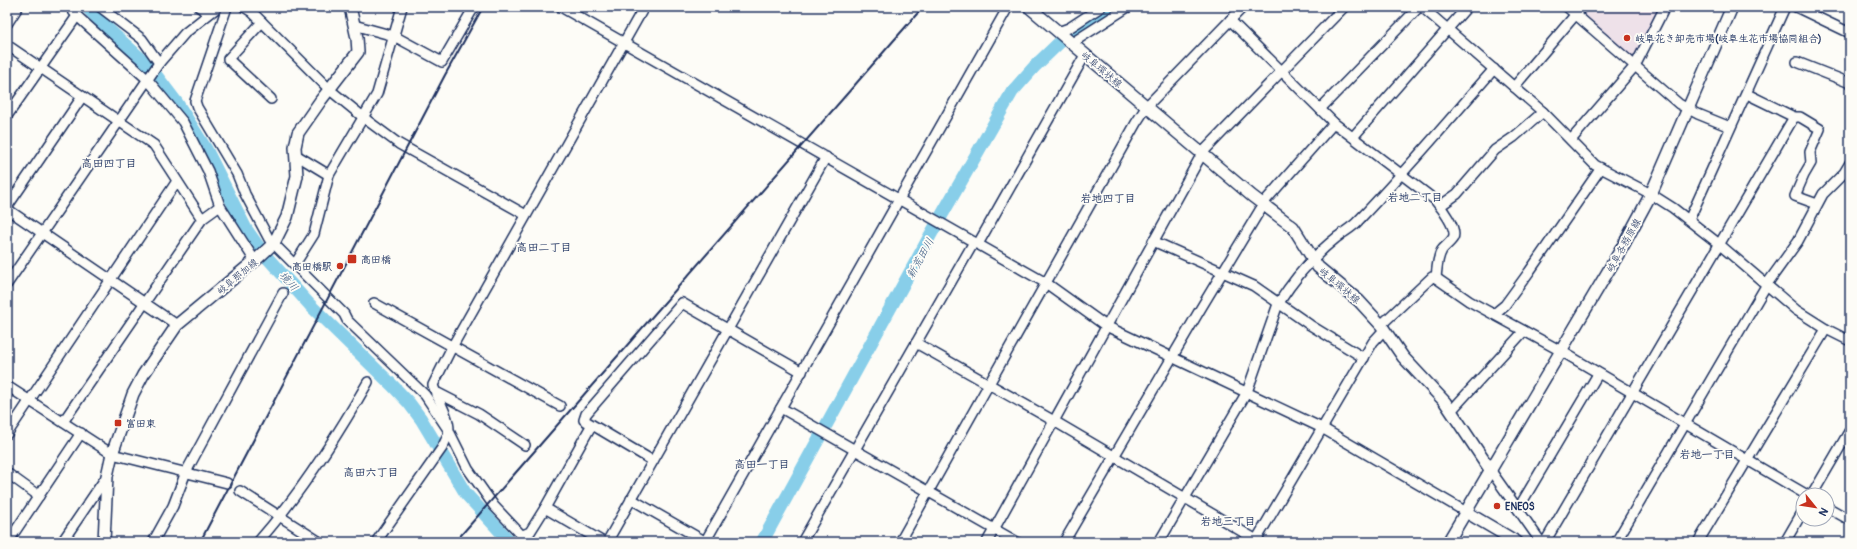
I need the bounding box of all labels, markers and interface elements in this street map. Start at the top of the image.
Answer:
marker: 岐阜花き卸売市場(岐阜生花市場協同組合) [1622,33,1632,43]
place label: 岐阜花き卸売市場(岐阜生花市場協同組合) [1635,33,1822,45]
street label: 岐阜環状線 [1078,49,1124,90]
district label: 高田四丁目 [82,157,137,170]
district label: 岩地二丁目 [1388,191,1443,204]
district label: 岩地四丁目 [1081,192,1136,205]
street label: 岐阜各務原線 [1604,216,1644,275]
water label: 新荒田川 [904,236,937,281]
district label: 高田二丁目 [517,241,572,254]
marker: 高田橋 [346,253,358,265]
place label: 高田橋 [361,254,391,266]
street label: 岐阜那加線 [215,256,261,297]
place label: 高田橋駅 [292,261,332,273]
marker: 高田橋駅 [335,261,345,271]
street label: 岐阜環状線 [1316,265,1362,306]
water label: 境川 [276,269,301,294]
marker: 富田東 [113,418,123,428]
place label: 富田東 [126,418,156,430]
district label: 岩地一丁目 [1680,448,1735,461]
district label: 高田一丁目 [735,458,790,471]
district label: 高田六丁目 [344,466,399,479]
north arrow [1795,487,1835,527]
marker: ENEOS [1492,501,1502,511]
place label: ENEOS [1505,501,1535,513]
text: N [1815,505,1831,519]
district label: 岩地三丁目 [1201,515,1256,528]

